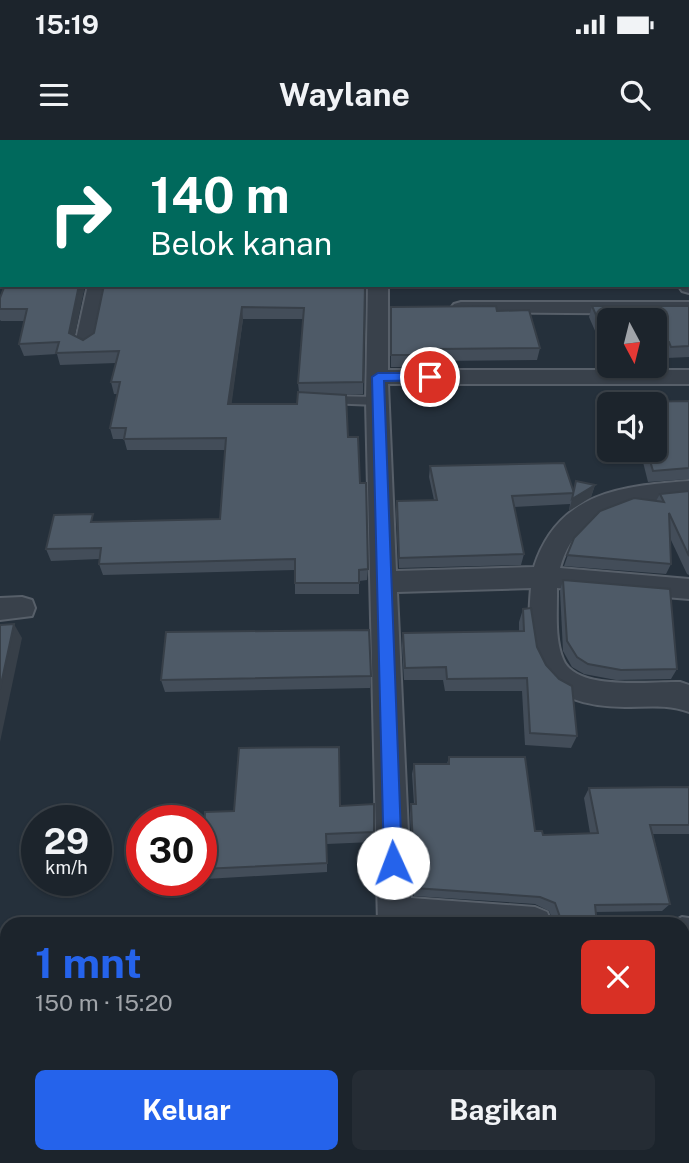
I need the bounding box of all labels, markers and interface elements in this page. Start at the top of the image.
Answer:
text: 15:19 [35,9,99,40]
icon: menu [35,76,73,114]
text: Waylane [279,76,410,113]
icon: search [616,76,654,114]
text: 140 m [150,166,290,224]
icon: right [35,168,126,259]
text: Belok kanan [150,225,332,262]
north arrow [597,308,667,378]
map controls [597,308,667,462]
pin [400,347,460,407]
icon: arrive [411,358,449,396]
button: sound [597,392,667,462]
speed limit sign: 30 [126,805,217,896]
text: 29 [44,821,89,862]
position arrow [356,826,430,900]
text: km/h [45,857,88,878]
text: 1 mnt [35,938,142,987]
button: close [581,940,655,1014]
text: 150 m · 15:20 [35,989,172,1016]
button: Keluar [35,1070,338,1150]
button: Bagikan [352,1070,655,1150]

